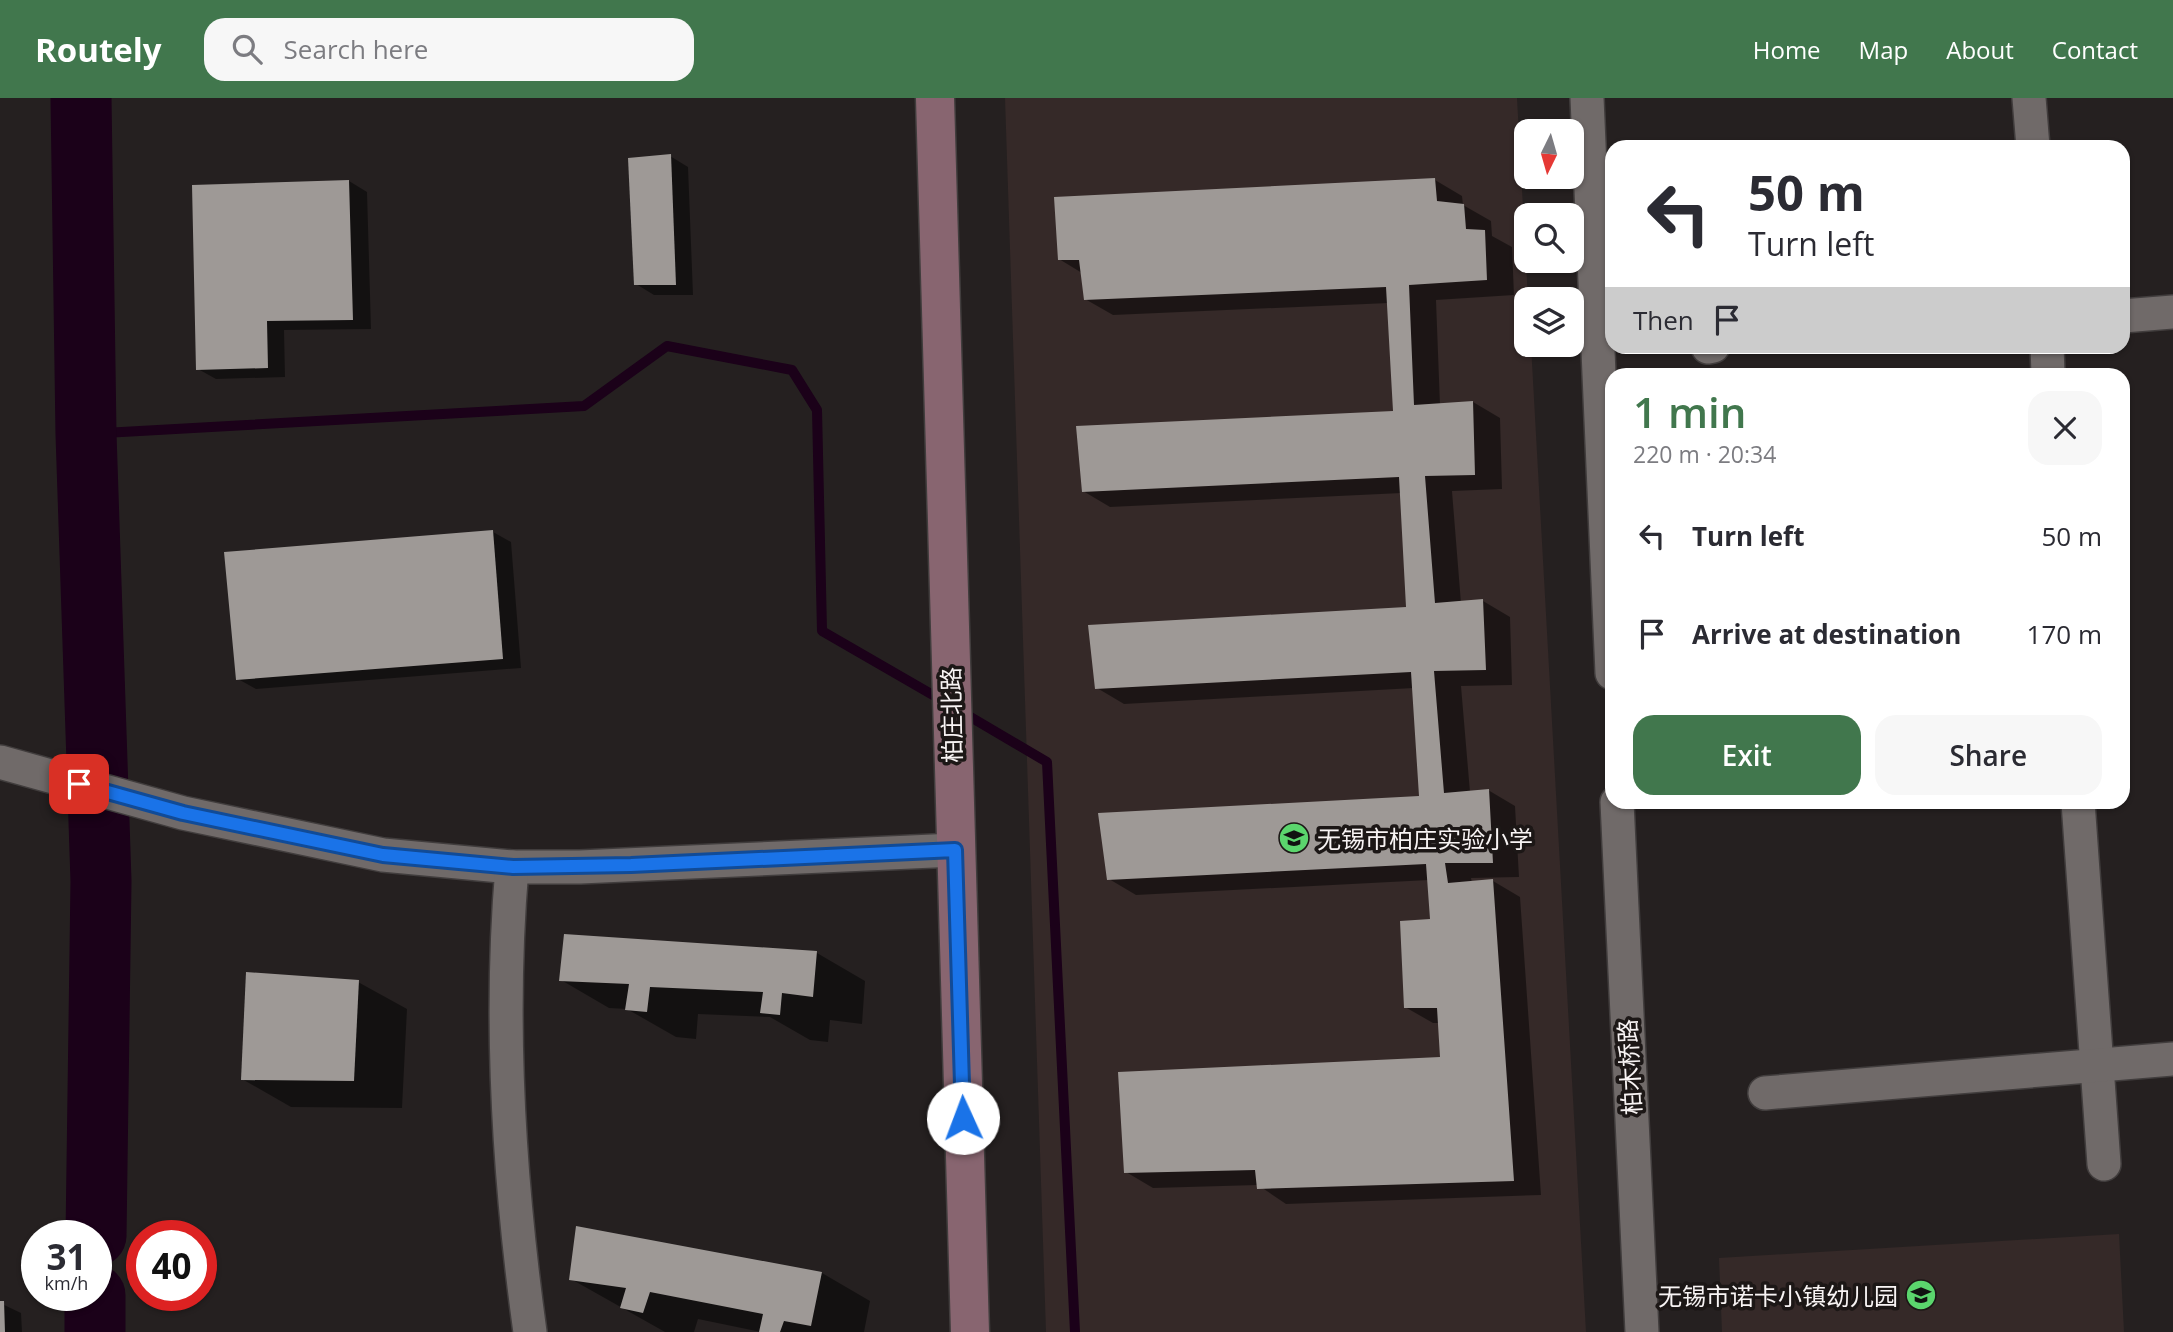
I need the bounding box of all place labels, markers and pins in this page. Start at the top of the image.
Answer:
pin [49,754,109,814]
school or university icon: 无锡市柏庄实验小学 [1277,821,1311,855]
place label: 无锡市柏庄实验小学 [1317,822,1533,855]
school or university icon: 无锡市诺卡小镇幼儿园 [1904,1278,1938,1312]
place label: 无锡市诺卡小镇幼儿园 [1658,1279,1898,1312]

